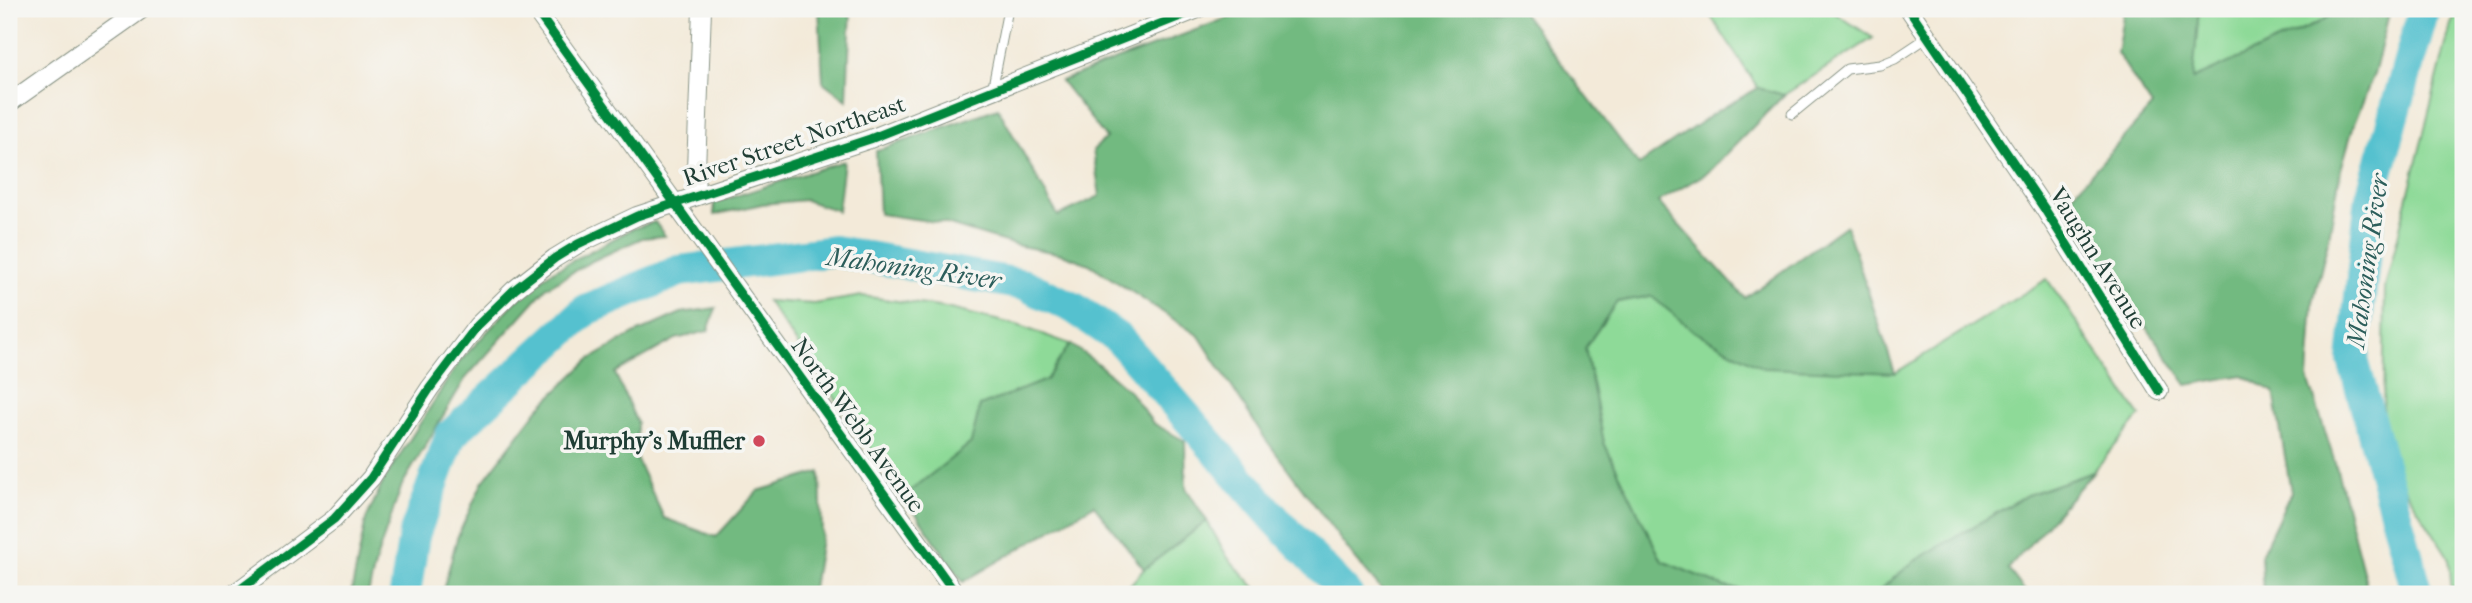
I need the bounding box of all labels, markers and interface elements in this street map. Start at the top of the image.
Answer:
street label: River Street Northeast [679,90,909,192]
water label: Mahoning River [2340,170,2395,352]
street label: Vaughn Avenue [2043,181,2153,334]
water label: Mahoning River [823,241,1005,296]
street label: North Webb Avenue [785,332,931,518]
place label: Murphy's Muffler [563,427,746,455]
marker: Murphy's Muffler [751,433,767,449]

